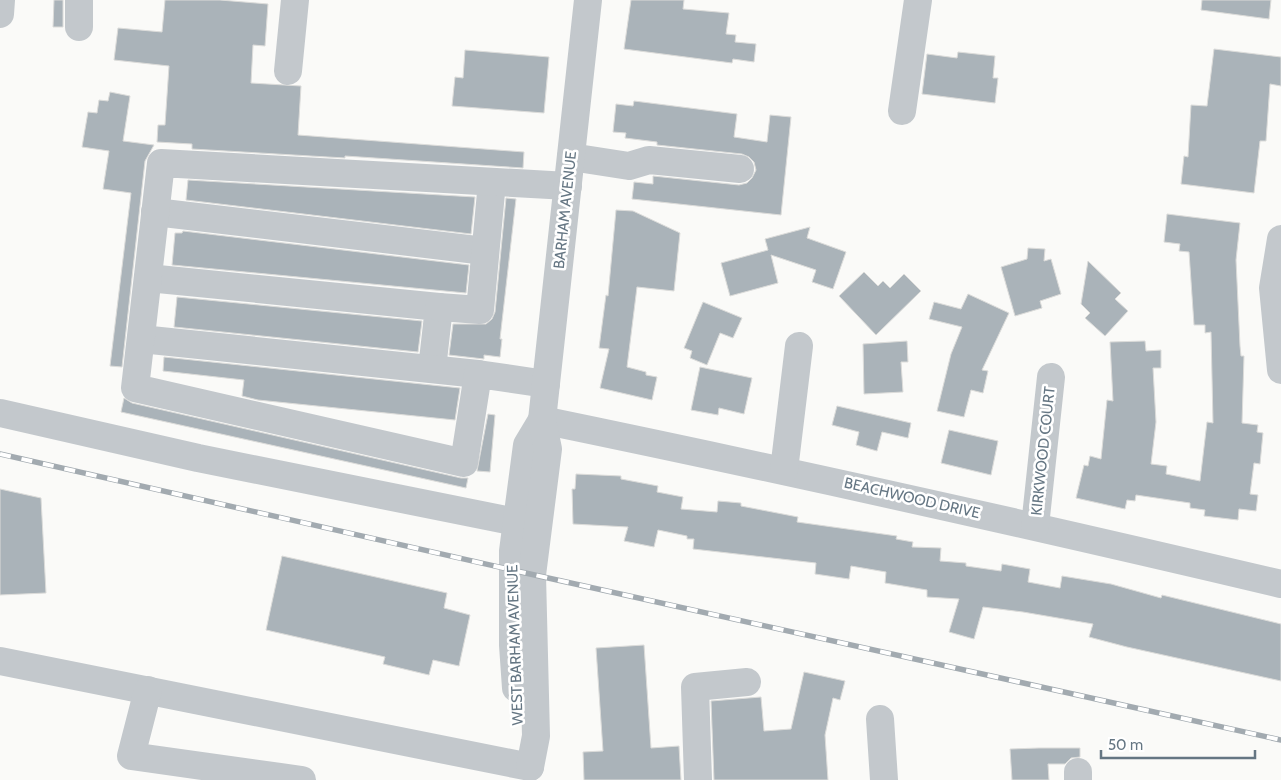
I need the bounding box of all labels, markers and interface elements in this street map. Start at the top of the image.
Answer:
street label: BARHAM AVENUE [550,150,580,270]
street label: KIRKWOOD COURT [1027,386,1059,516]
street label: BEACHWOOD DRIVE [842,474,982,522]
street label: WEST BARHAM AVENUE [503,564,527,726]
scale bar [1101,728,1255,760]
text: 50 m [1108,736,1143,754]

